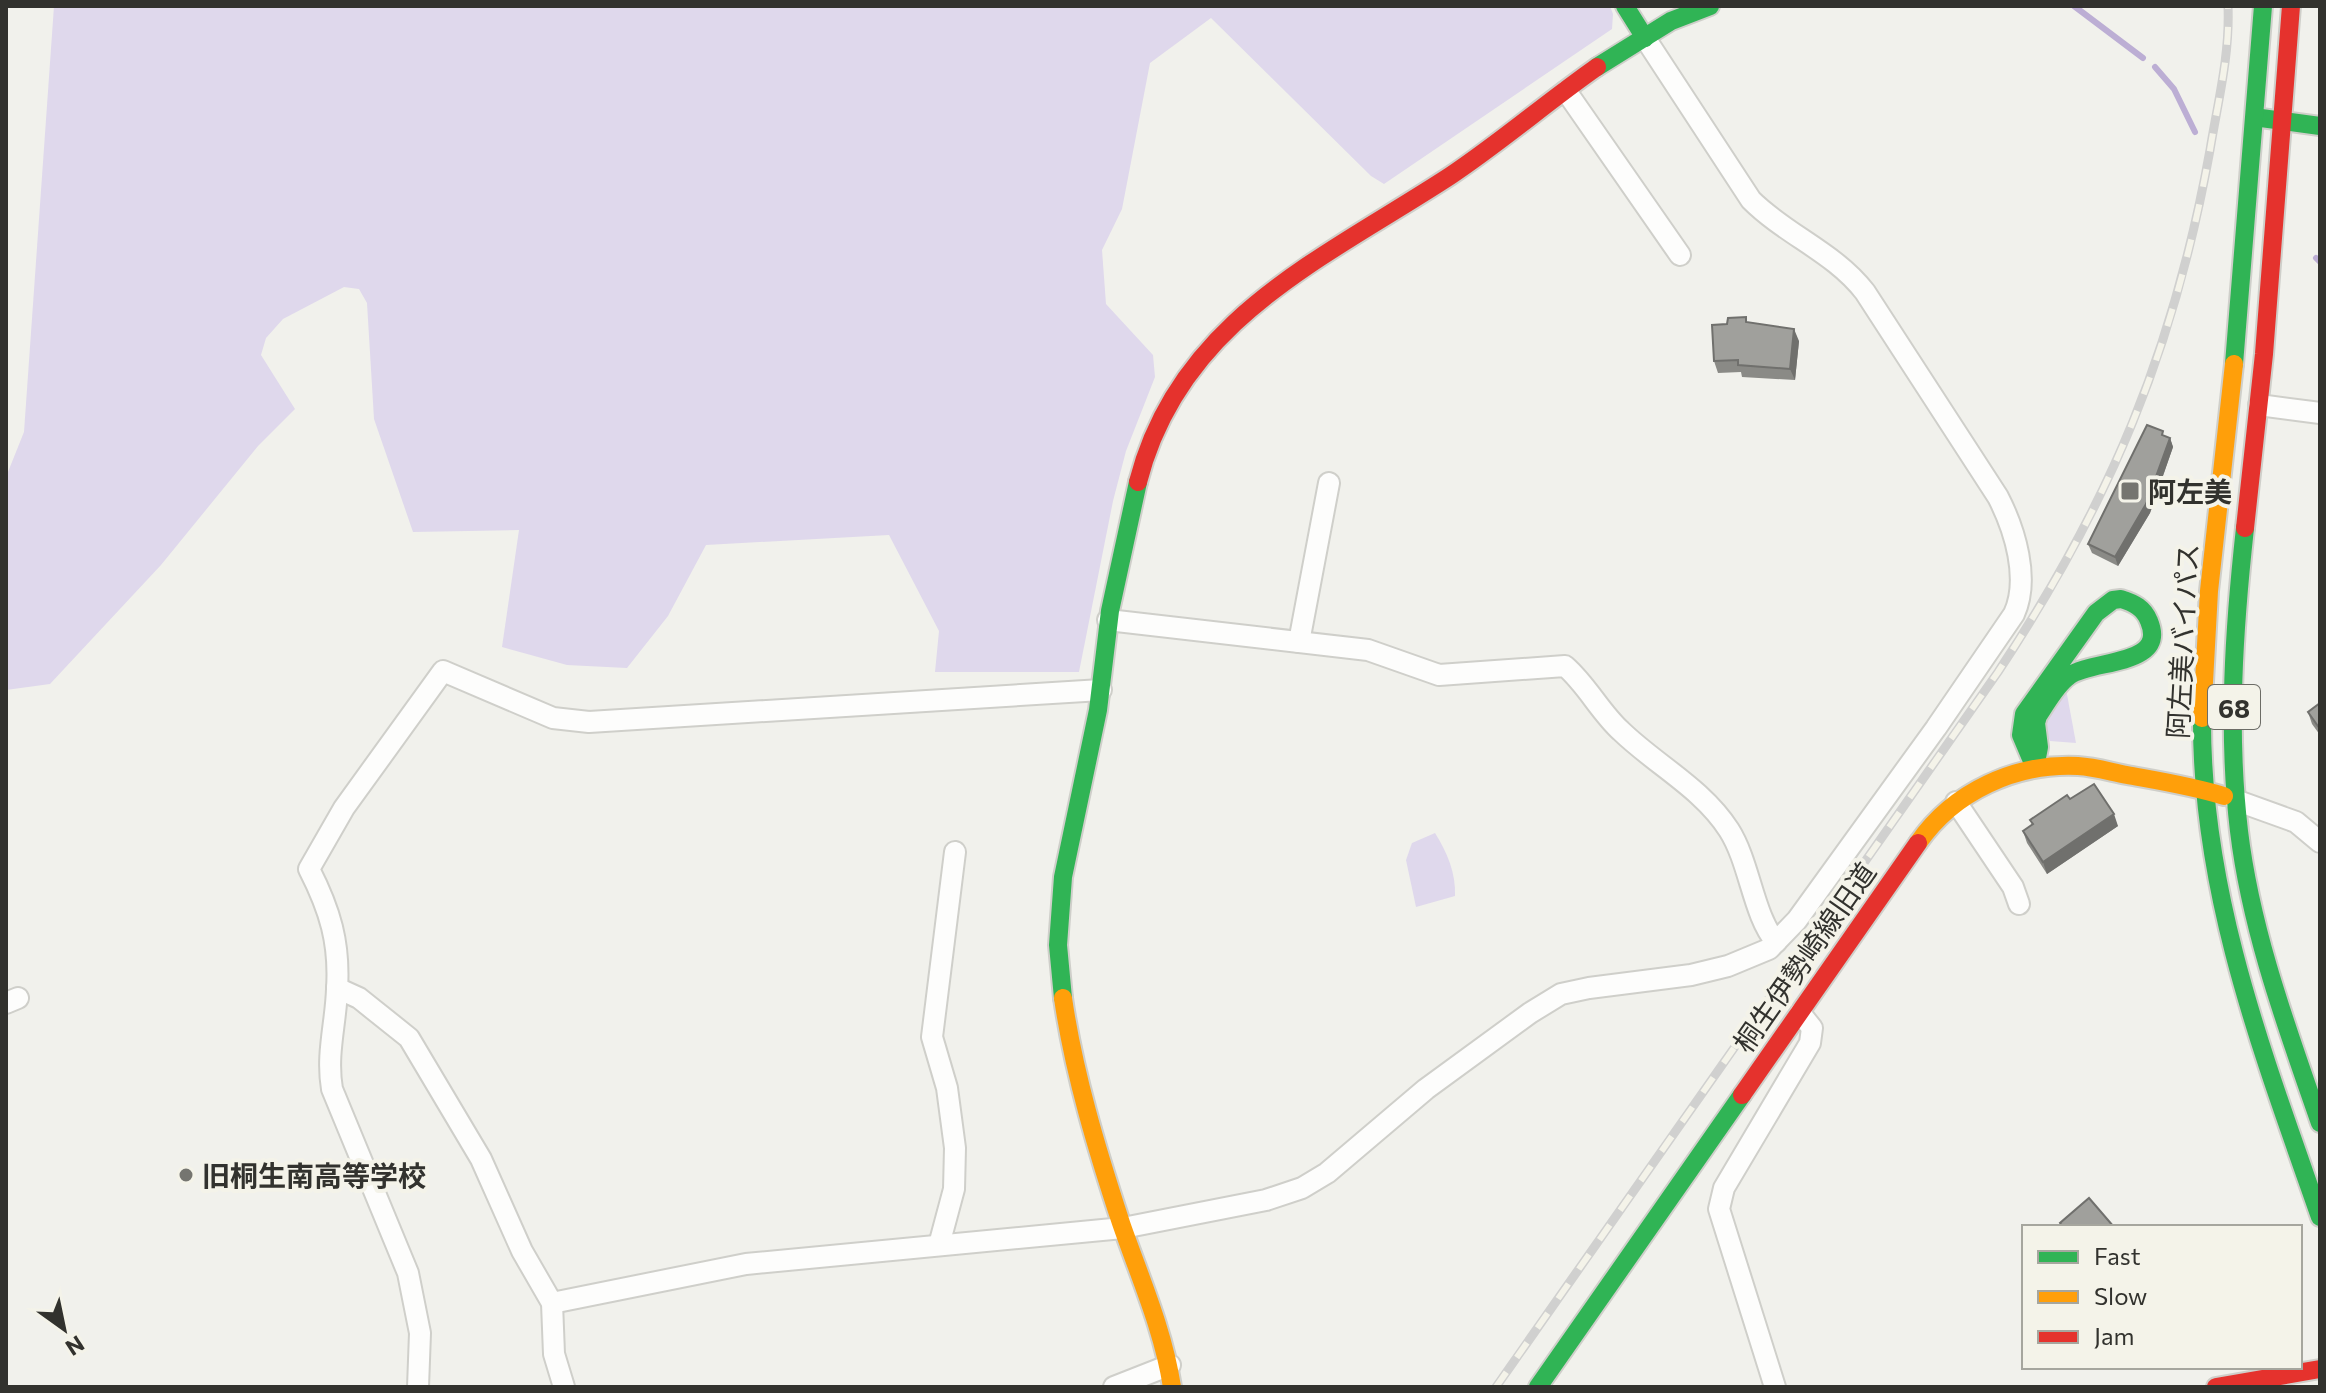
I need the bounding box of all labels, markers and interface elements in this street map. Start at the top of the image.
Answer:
place label: 阿左美 [2148,474,2232,508]
marker: 阿左美 [2119,480,2141,502]
street label: 阿左美バイパス [2160,543,2204,739]
road number: 68 [2208,685,2260,729]
street label: 桐生伊勢崎線旧道 [1726,855,1882,1059]
place label: 旧桐生南高等学校 [202,1158,426,1192]
marker: 旧桐生南高等学校 [177,1166,195,1184]
legend [2022,1225,2302,1369]
text: Fast [2094,1241,2141,1270]
text: Slow [2094,1281,2147,1310]
north arrow [24,1289,104,1369]
text: Jam [2094,1321,2134,1350]
text: N [61,1330,89,1362]

